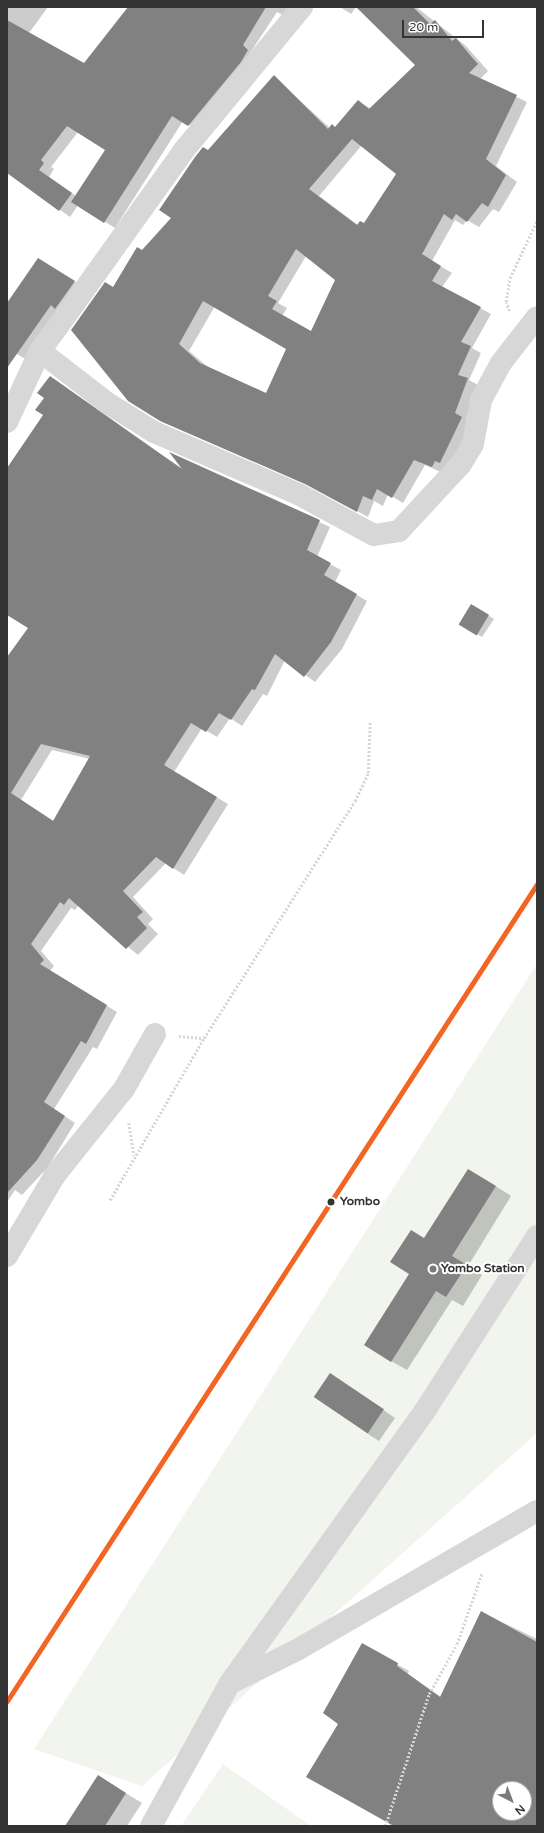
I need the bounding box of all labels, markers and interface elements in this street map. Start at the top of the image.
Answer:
scale bar [404,12,486,38]
text: 20 m [409,20,438,34]
marker: Yombo [324,1195,338,1209]
place label: Yombo [340,1195,380,1209]
place label: Yombo Station [441,1262,525,1276]
marker: Yombo Station [428,1264,438,1274]
north arrow [492,1781,532,1821]
text: N [512,1802,527,1817]

